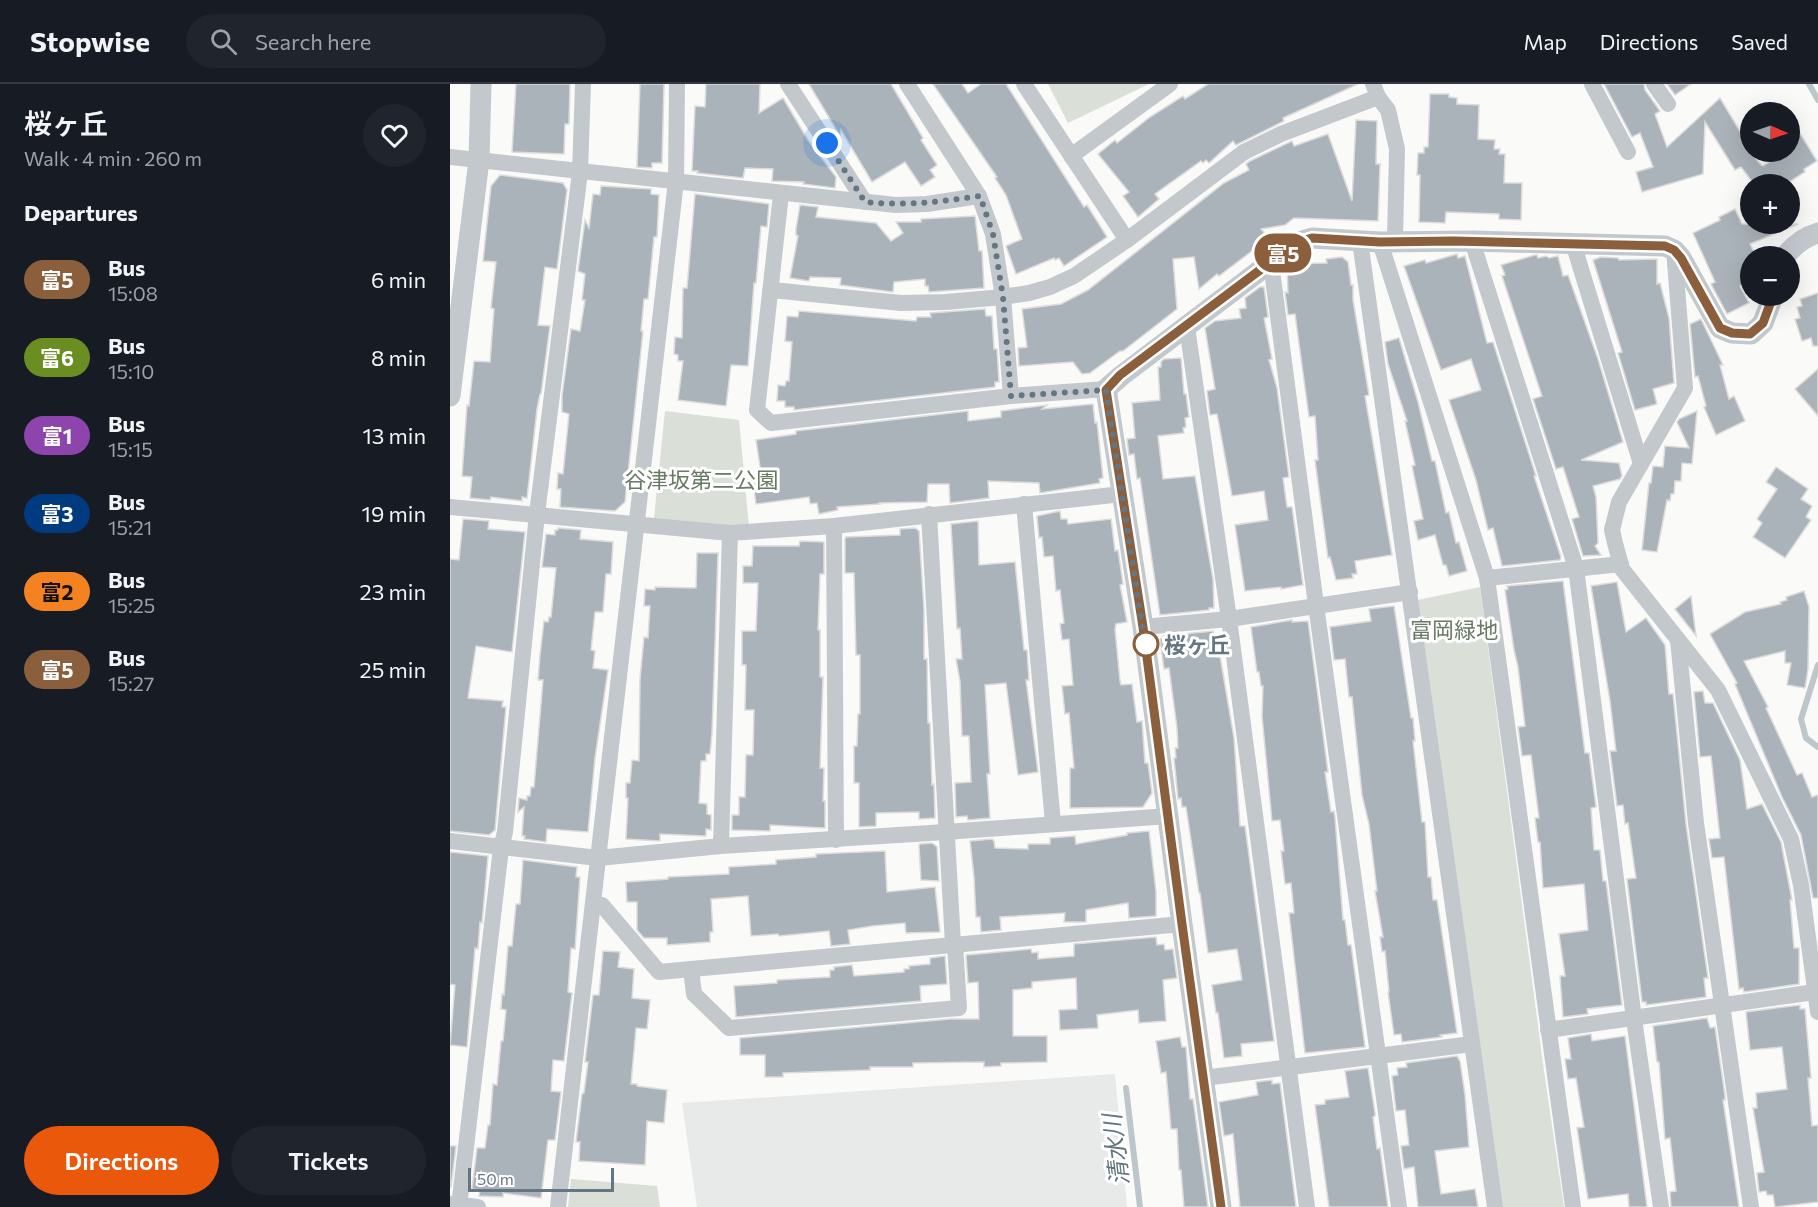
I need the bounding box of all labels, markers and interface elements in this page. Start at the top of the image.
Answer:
search box [186,14,606,68]
text: Stopwise [30,24,150,58]
icon: search [207,25,240,58]
text: Search here [255,28,371,55]
text: Map [1524,29,1567,54]
text: Directions [1600,29,1698,54]
text: Saved [1731,29,1788,54]
north arrow [1740,102,1800,162]
map controls [1740,102,1800,306]
button: heart [363,104,426,167]
text: 桜ヶ丘 [24,106,108,140]
your location [812,128,842,158]
text: Walk · 4 min · 260 m [24,146,202,170]
button: + [1740,174,1800,234]
text: Departures [24,199,138,226]
line badge: 富5 [1256,234,1310,272]
text: 富5 [1266,241,1300,266]
button: − [1740,246,1800,306]
text: Bus [108,254,145,281]
text: 6 min [371,266,426,293]
text: 富5 [40,267,74,292]
text: 15:08 [108,281,158,305]
text: Bus [108,332,145,359]
text: 8 min [371,344,426,371]
text: 富6 [40,345,74,370]
text: 15:10 [108,359,154,383]
text: Bus [108,410,145,437]
text: 13 min [362,422,426,449]
text: 富1 [42,423,72,448]
text: 15:15 [108,437,153,461]
park label: 谷津坂第二公園 [624,466,778,493]
text: Bus [108,488,145,515]
text: 19 min [362,500,426,527]
text: 富3 [40,501,74,526]
text: 15:21 [108,515,152,539]
text: Bus [108,566,145,593]
text: 23 min [360,578,426,605]
text: 富2 [41,579,73,604]
text: 15:25 [108,593,155,617]
park label: 富岡緑地 [1410,616,1498,643]
marker: 桜ヶ丘 [1133,631,1159,657]
place label: 桜ヶ丘 [1164,631,1230,658]
text: Bus [108,644,145,671]
text: 25 min [359,656,426,683]
text: 富5 [40,657,74,682]
text: 15:27 [108,671,154,695]
water label: 清水川 [1096,1110,1134,1187]
button: Directions [24,1126,219,1195]
button: Tickets [231,1126,426,1195]
scale bar [468,1165,614,1192]
text: 50 m [477,1169,514,1188]

